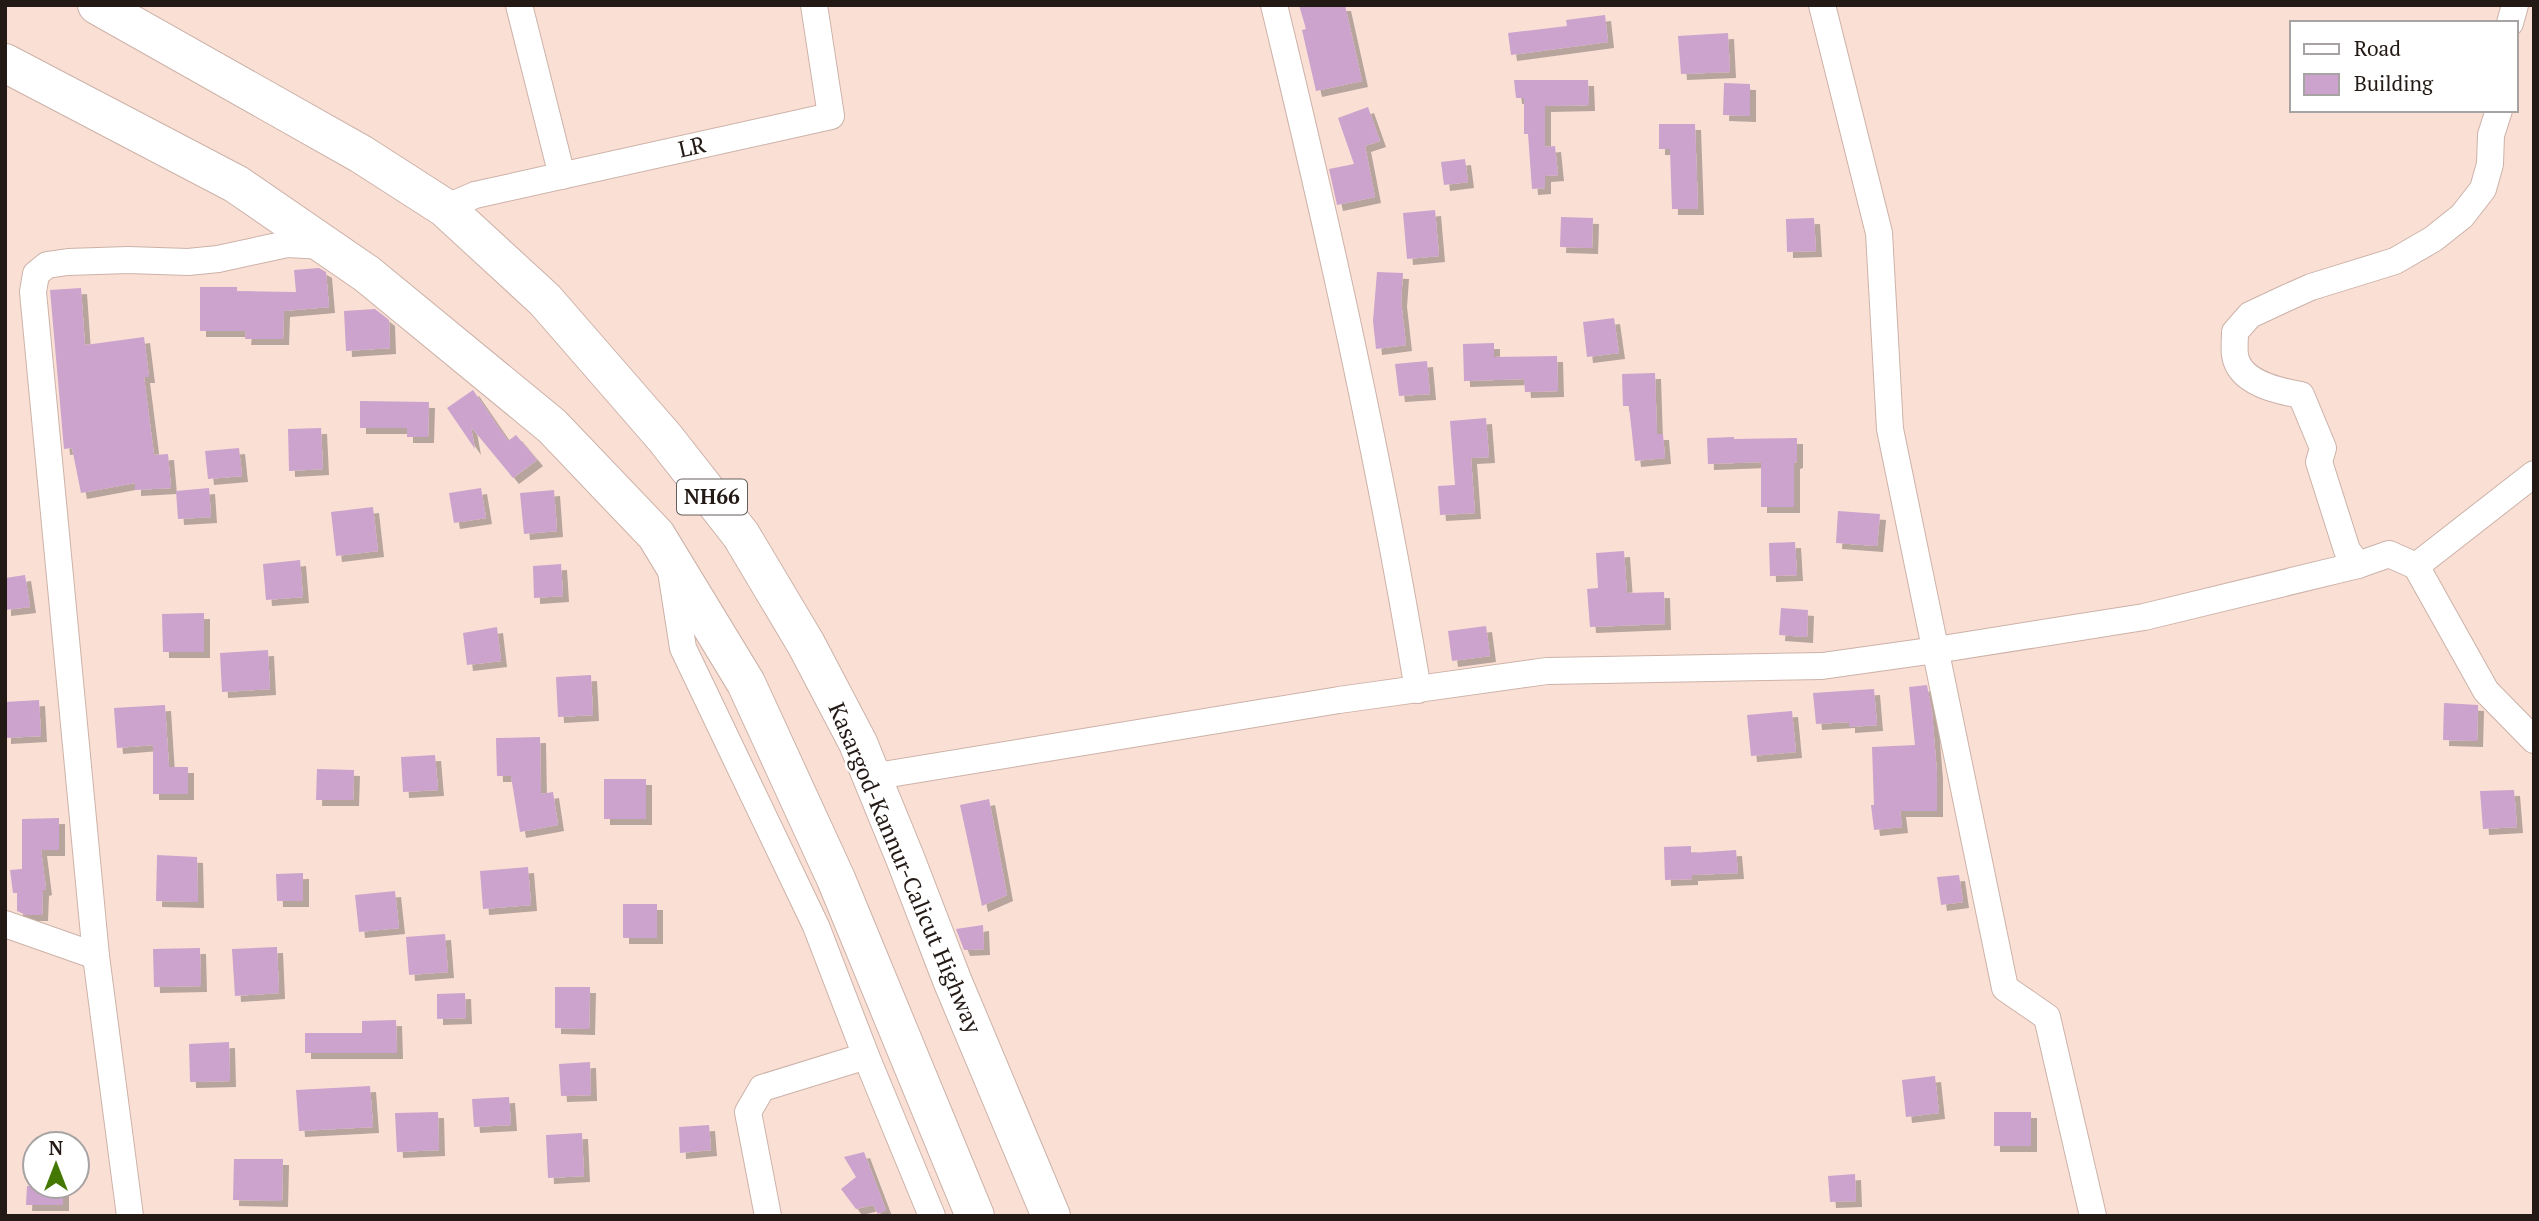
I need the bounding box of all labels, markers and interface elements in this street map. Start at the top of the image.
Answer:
legend [2290,21,2518,112]
text: Road [2354,34,2401,62]
text: Building [2354,69,2434,97]
street label: LR [675,128,709,165]
road number: NH66 [677,480,747,514]
street label: Kasargod-Kannur-Calicut Highway [822,698,990,1038]
north arrow [21,1130,91,1200]
text: N [49,1135,64,1160]

